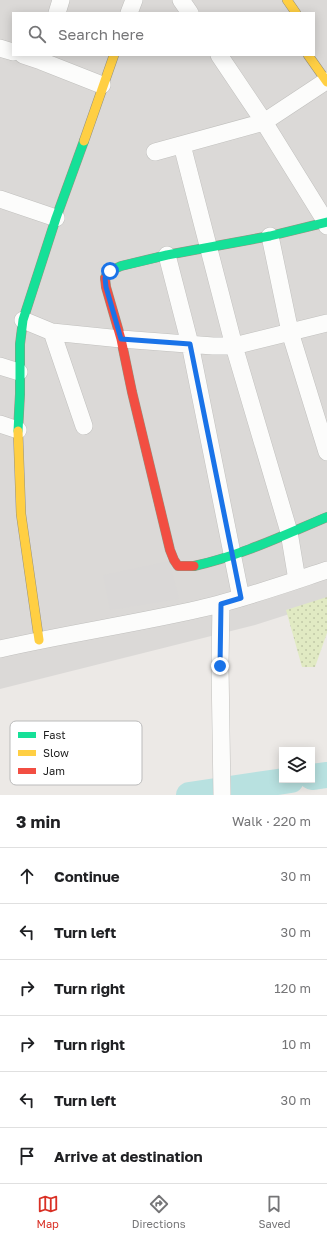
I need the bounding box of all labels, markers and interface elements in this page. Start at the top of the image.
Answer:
search box [12,12,315,56]
icon: search [26,23,48,45]
text: Search here [58,25,144,43]
route start [101,262,119,280]
route end [211,657,229,675]
legend [10,721,142,785]
text: Fast [43,728,66,741]
text: Slow [43,746,69,759]
map controls [279,747,315,783]
button: layers [279,747,315,783]
text: Jam [43,764,65,777]
text: 3 min [16,811,60,832]
text: Walk · 220 m [232,813,311,829]
icon: ahead [16,865,38,887]
text: Continue [54,867,120,885]
text: 30 m [281,868,311,884]
icon: left [16,921,38,943]
text: Turn left [54,923,116,941]
text: 30 m [281,924,311,940]
icon: right [16,977,38,999]
text: Turn right [54,979,125,997]
text: 120 m [274,980,311,996]
icon: right [16,1033,38,1055]
text: Turn right [54,1035,125,1053]
text: 10 m [282,1036,311,1052]
icon: left [16,1089,38,1111]
text: Turn left [54,1091,116,1109]
text: 30 m [281,1092,311,1108]
icon: arrive [16,1145,38,1167]
text: Arrive at destination [54,1147,203,1165]
tab: Map [36,1193,59,1230]
tab: Directions [132,1193,186,1230]
tab: Saved [258,1193,291,1230]

